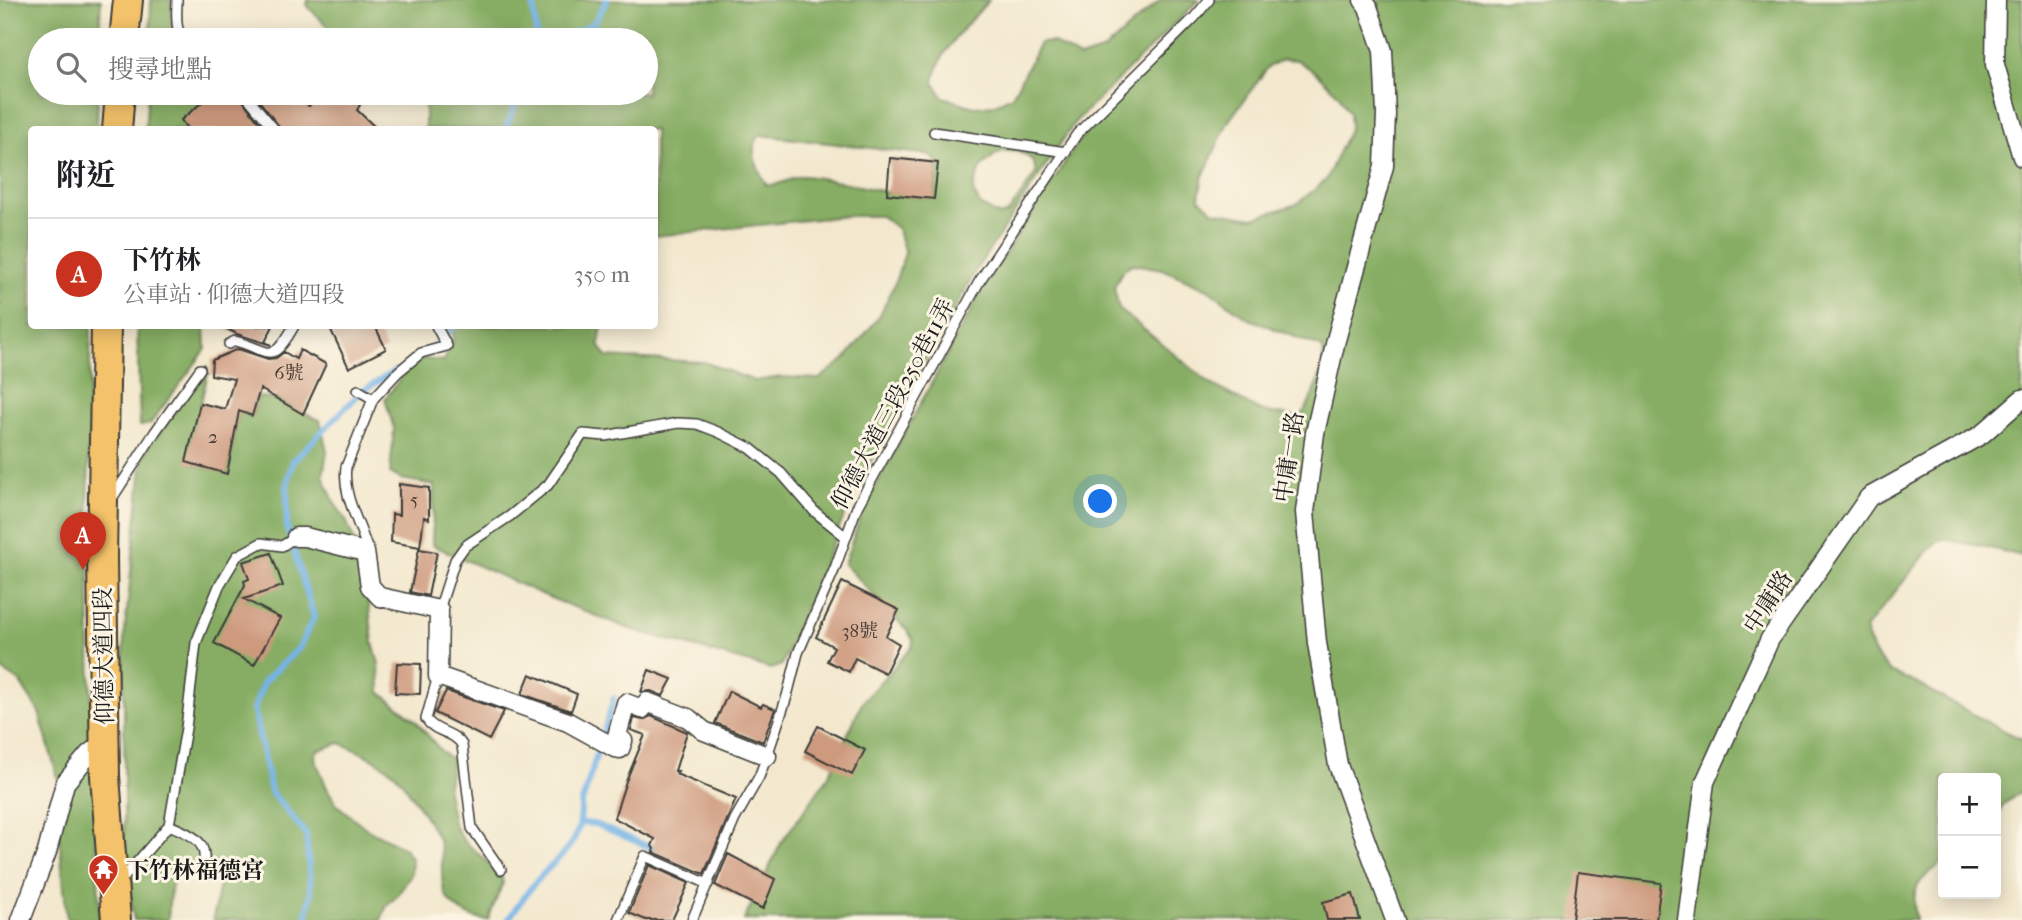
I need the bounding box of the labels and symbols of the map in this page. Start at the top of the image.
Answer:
street label: 仰德大道三段250巷11弄 [826,294,960,514]
house number: 6號 [274,362,304,384]
street label: 中庸一路 [1269,410,1309,504]
house number: 2 [208,426,218,448]
your location [1083,484,1117,518]
house number: 5 [410,489,418,511]
pin: A [60,512,106,570]
street label: 中庸路 [1738,566,1798,638]
street label: 仰德大道四段 [89,587,119,725]
house number: 38號 [842,620,878,642]
temple icon: 下竹林福德宮 [86,853,120,897]
place label: 下竹林福德宮 [126,857,264,884]

